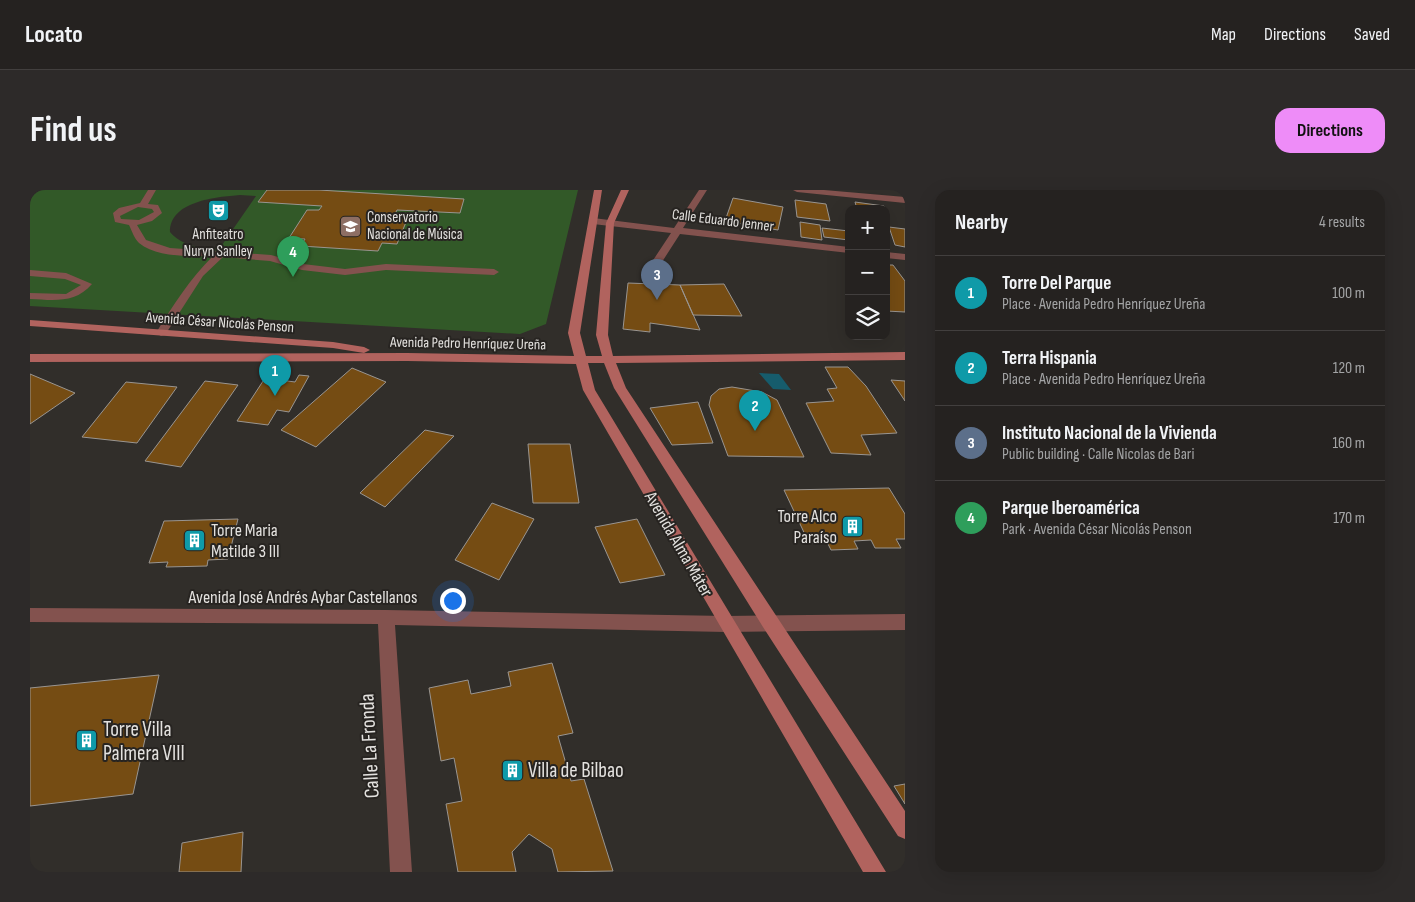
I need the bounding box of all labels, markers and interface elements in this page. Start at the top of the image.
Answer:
text: Locato [25,20,83,49]
text: Map [1211,24,1236,45]
text: Directions [1264,24,1326,45]
text: Saved [1354,24,1390,45]
button: Directions [1275,108,1385,153]
text: Find us [30,109,117,152]
theatre icon: Anfiteatro Nuryn Sanlley [206,199,230,223]
street label: Calle Eduardo Jenner [671,205,776,236]
map controls [845,205,890,340]
button: + [845,205,890,250]
place label: Conservatorio Nacional de Música [367,208,463,244]
text: Nearby [955,210,1008,235]
text: 4 results [1319,213,1365,232]
school or university icon: Conservatorio Nacional de Música [339,214,363,238]
place label: Anfiteatro Nuryn Sanlley [184,225,253,261]
pin: 4 [277,236,309,277]
button: − [845,250,890,295]
pin: 3 [641,259,673,300]
text: Torre Del Parque [1002,272,1111,295]
text: 1 [968,284,974,303]
text: 100 m [1332,284,1365,303]
button: layers [845,295,890,340]
text: Place · Avenida Pedro Henríquez Ureña [1002,295,1205,314]
street label: Avenida César Nicolás Penson [144,308,295,337]
street label: Avenida Pedro Henríquez Ureña [389,333,546,354]
text: Terra Hispania [1002,347,1097,370]
pin: 1 [259,355,291,396]
text: 2 [967,359,975,378]
text: 120 m [1333,359,1365,378]
text: Place · Avenida Pedro Henríquez Ureña [1002,370,1205,389]
pin: 2 [739,390,771,431]
text: Instituto Nacional de la Vivienda [1002,422,1217,445]
text: 3 [967,434,975,453]
text: 160 m [1332,434,1365,453]
text: Public building · Calle Nicolas de Bari [1002,445,1194,464]
street label: Avenida Alma Máter [639,487,717,601]
text: Parque Iberoamérica [1002,497,1140,520]
place label: Torre Alco Paraíso [777,506,837,548]
text: 4 [967,509,975,528]
text: 170 m [1333,509,1365,528]
building icon: Torre Alco Paraíso [841,514,865,538]
place label: Torre Maria Matilde 3 III [211,520,280,562]
text: Park · Avenida César Nicolás Penson [1002,520,1192,539]
building icon: Torre Maria Matilde 3 III [183,528,207,552]
street label: Avenida José Andrés Aybar Castellanos [188,587,417,608]
your location [440,588,466,614]
street label: Calle La Fronda [354,693,385,799]
place label: Torre Villa Palmera VIII [103,717,185,766]
building icon: Torre Villa Palmera VIII [75,729,99,753]
building icon: Villa de Bilbao [500,758,524,782]
place label: Villa de Bilbao [528,758,624,783]

